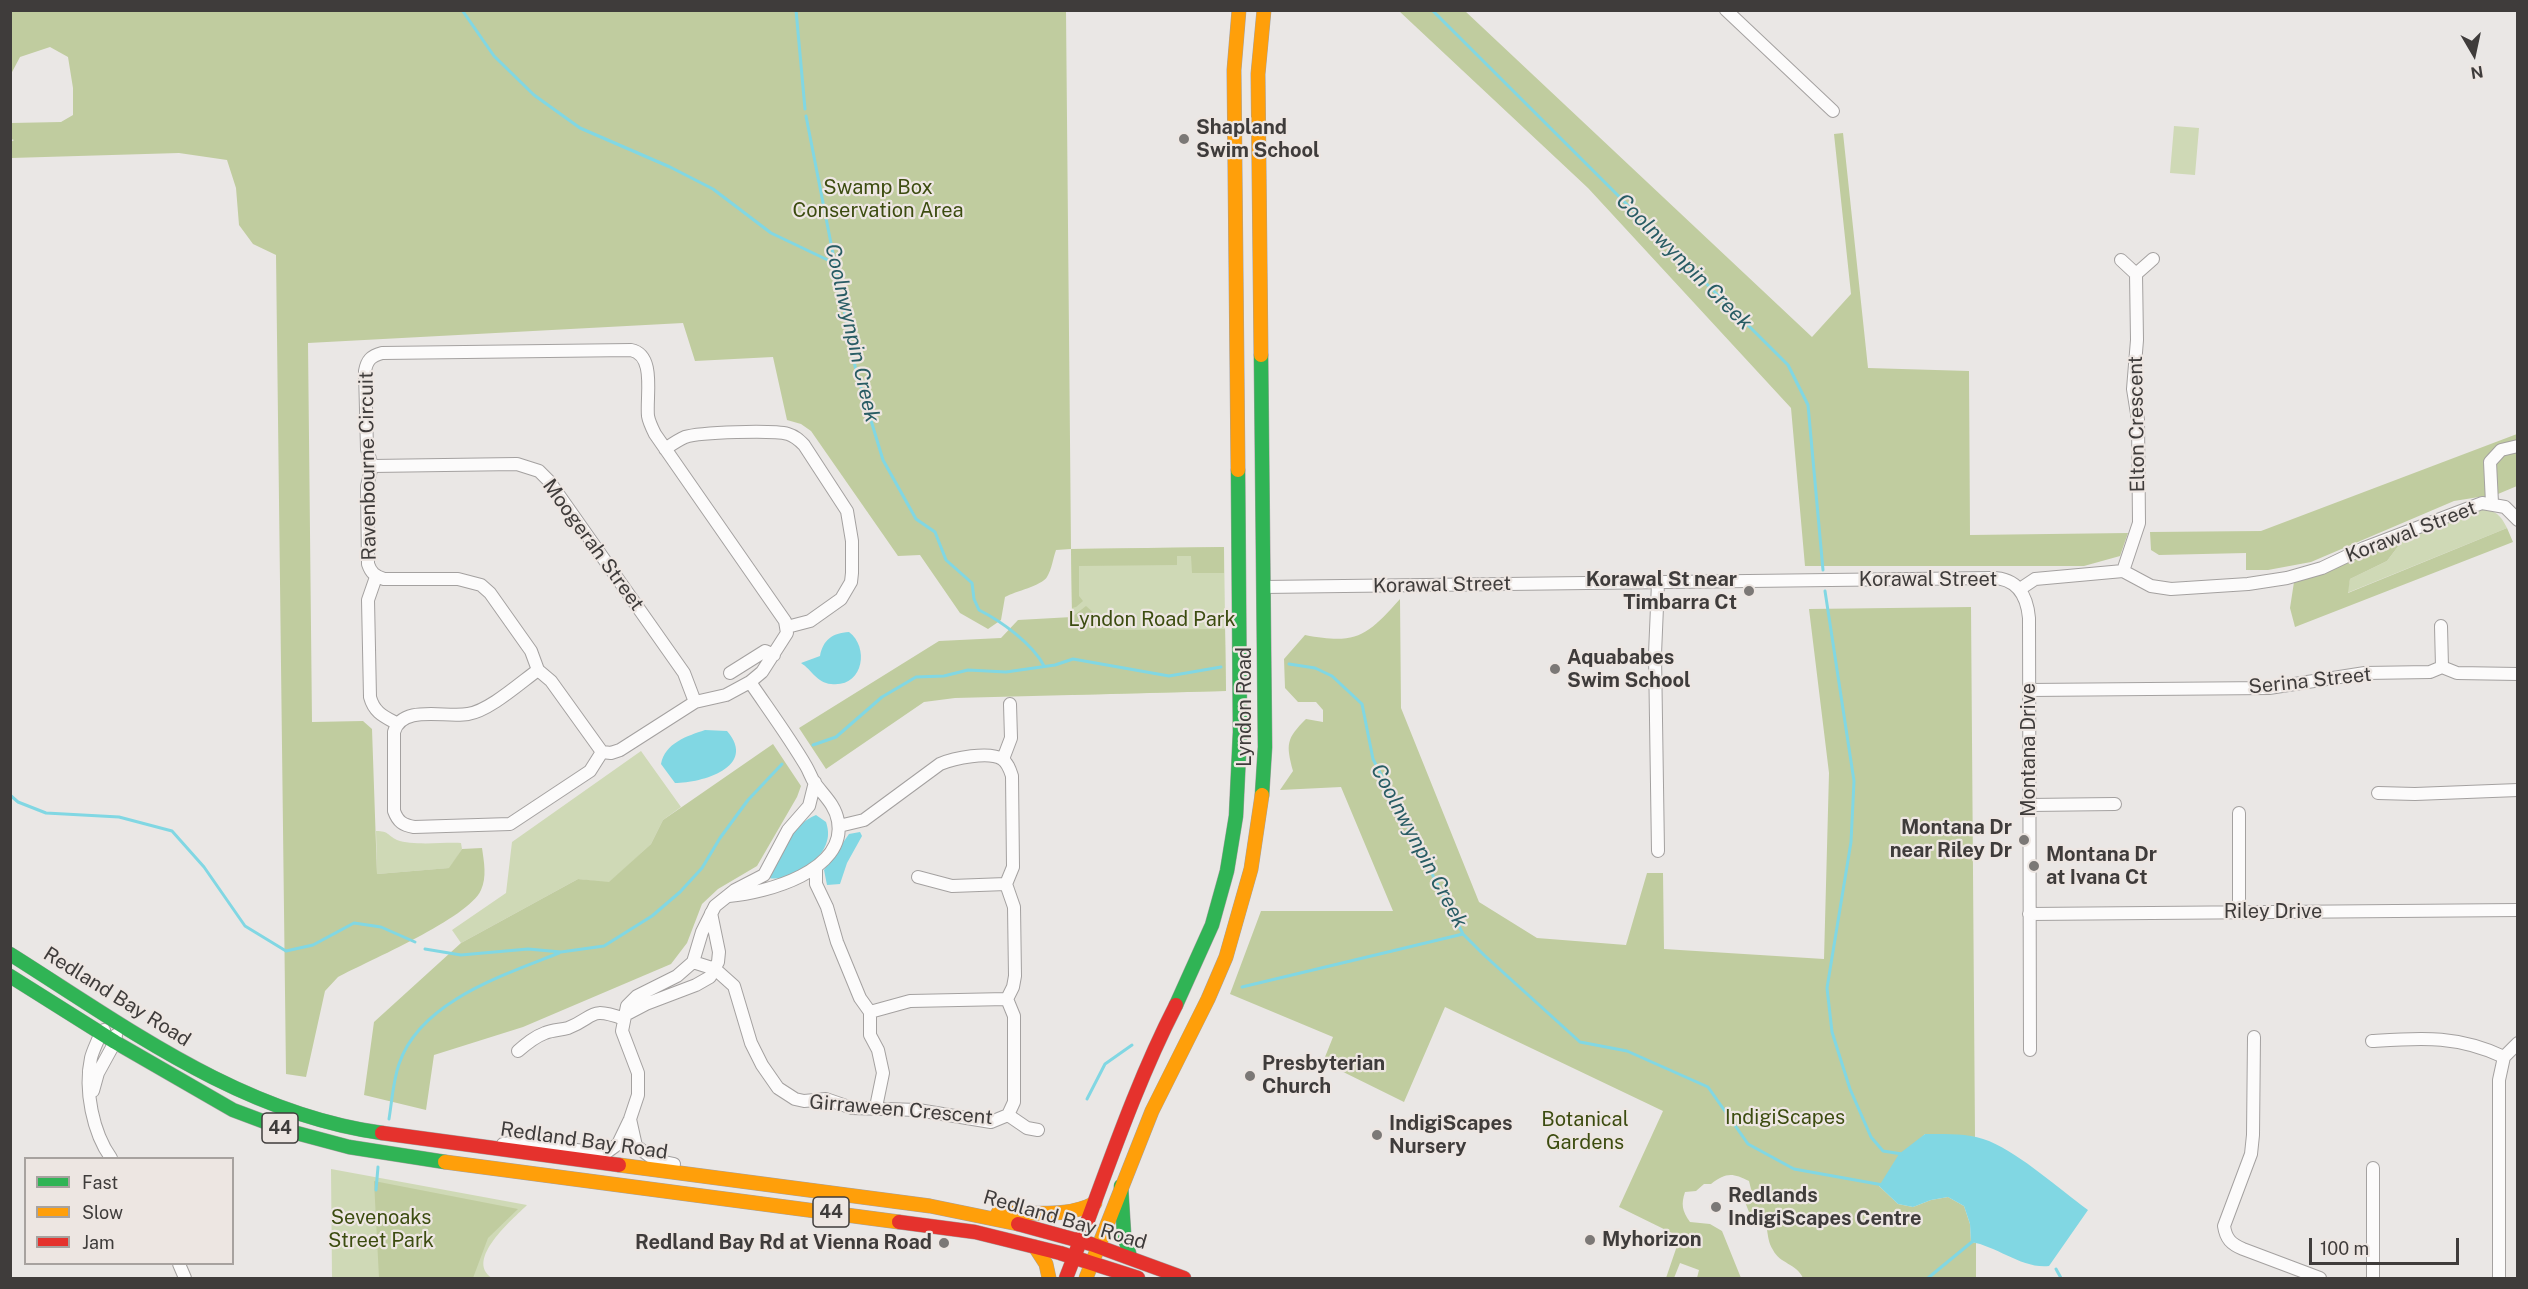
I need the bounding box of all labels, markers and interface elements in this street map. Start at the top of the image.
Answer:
north arrow [2444,24,2504,84]
text: N [2469,62,2485,83]
place label: Shapland Swim School [1196,116,1320,163]
marker: Shapland Swim School [1177,132,1191,146]
park label: Swamp Box Conservation Area [792,176,964,223]
water label: Coolnwynpin Creek [1611,189,1757,335]
water label: Coolnwynpin Creek [819,241,885,425]
street label: Elton Crescent [2124,356,2150,492]
street label: Ravenbourne Circuit [354,371,382,561]
street label: Moogerah Street [537,474,649,616]
street label: Korawal Street [2342,496,2480,568]
place label: Korawal St near Timbarra Ct [1586,568,1737,615]
street label: Korawal Street [1859,568,1997,592]
street label: Korawal Street [1373,572,1511,598]
marker: Korawal St near Timbarra Ct [1742,584,1756,598]
park label: Lyndon Road Park [1068,608,1236,632]
place label: Aquababes Swim School [1567,646,1691,693]
street label: Lyndon Road [1233,647,1257,767]
marker: Aquababes Swim School [1548,662,1562,676]
street label: Serina Street [2247,663,2373,699]
street label: Montana Drive [2017,683,2041,817]
water label: Coolnwynpin Creek [1365,759,1473,933]
place label: Montana Dr near Riley Dr [1890,816,2012,863]
marker: Montana Dr near Riley Dr [2017,833,2031,847]
place label: Montana Dr at Ivana Ct [2046,843,2157,890]
marker: Montana Dr at Ivana Ct [2027,859,2041,873]
street label: Riley Drive [2224,900,2322,924]
street label: Redland Bay Road [39,942,195,1052]
place label: Presbyterian Church [1262,1052,1385,1099]
marker: Presbyterian Church [1243,1069,1257,1083]
street label: Girraween Crescent [808,1090,994,1130]
park label: IndigiScapes [1725,1106,1845,1130]
park label: Botanical Gardens [1541,1108,1629,1155]
place label: IndigiScapes Nursery [1389,1112,1513,1159]
road number: 44 [262,1113,298,1143]
street label: Redland Bay Road [499,1117,669,1165]
marker: IndigiScapes Nursery [1370,1128,1384,1142]
legend [24,1157,234,1265]
text: Fast [82,1172,118,1193]
place label: Redlands IndigiScapes Centre [1728,1184,1922,1231]
street label: Redland Bay Road [980,1185,1150,1255]
road number: 44 [813,1197,849,1227]
marker: Redlands IndigiScapes Centre [1709,1200,1723,1214]
text: Slow [82,1202,123,1223]
park label: Sevenoaks Street Park [328,1206,434,1253]
scale bar [2312,1226,2462,1264]
place label: Myhorizon [1602,1228,1702,1252]
place label: Redland Bay Rd at Vienna Road [635,1231,932,1255]
text: Jam [82,1232,115,1253]
marker: Myhorizon [1583,1233,1597,1247]
marker: Redland Bay Rd at Vienna Road [937,1236,951,1250]
text: 100 m [2320,1238,2369,1259]

